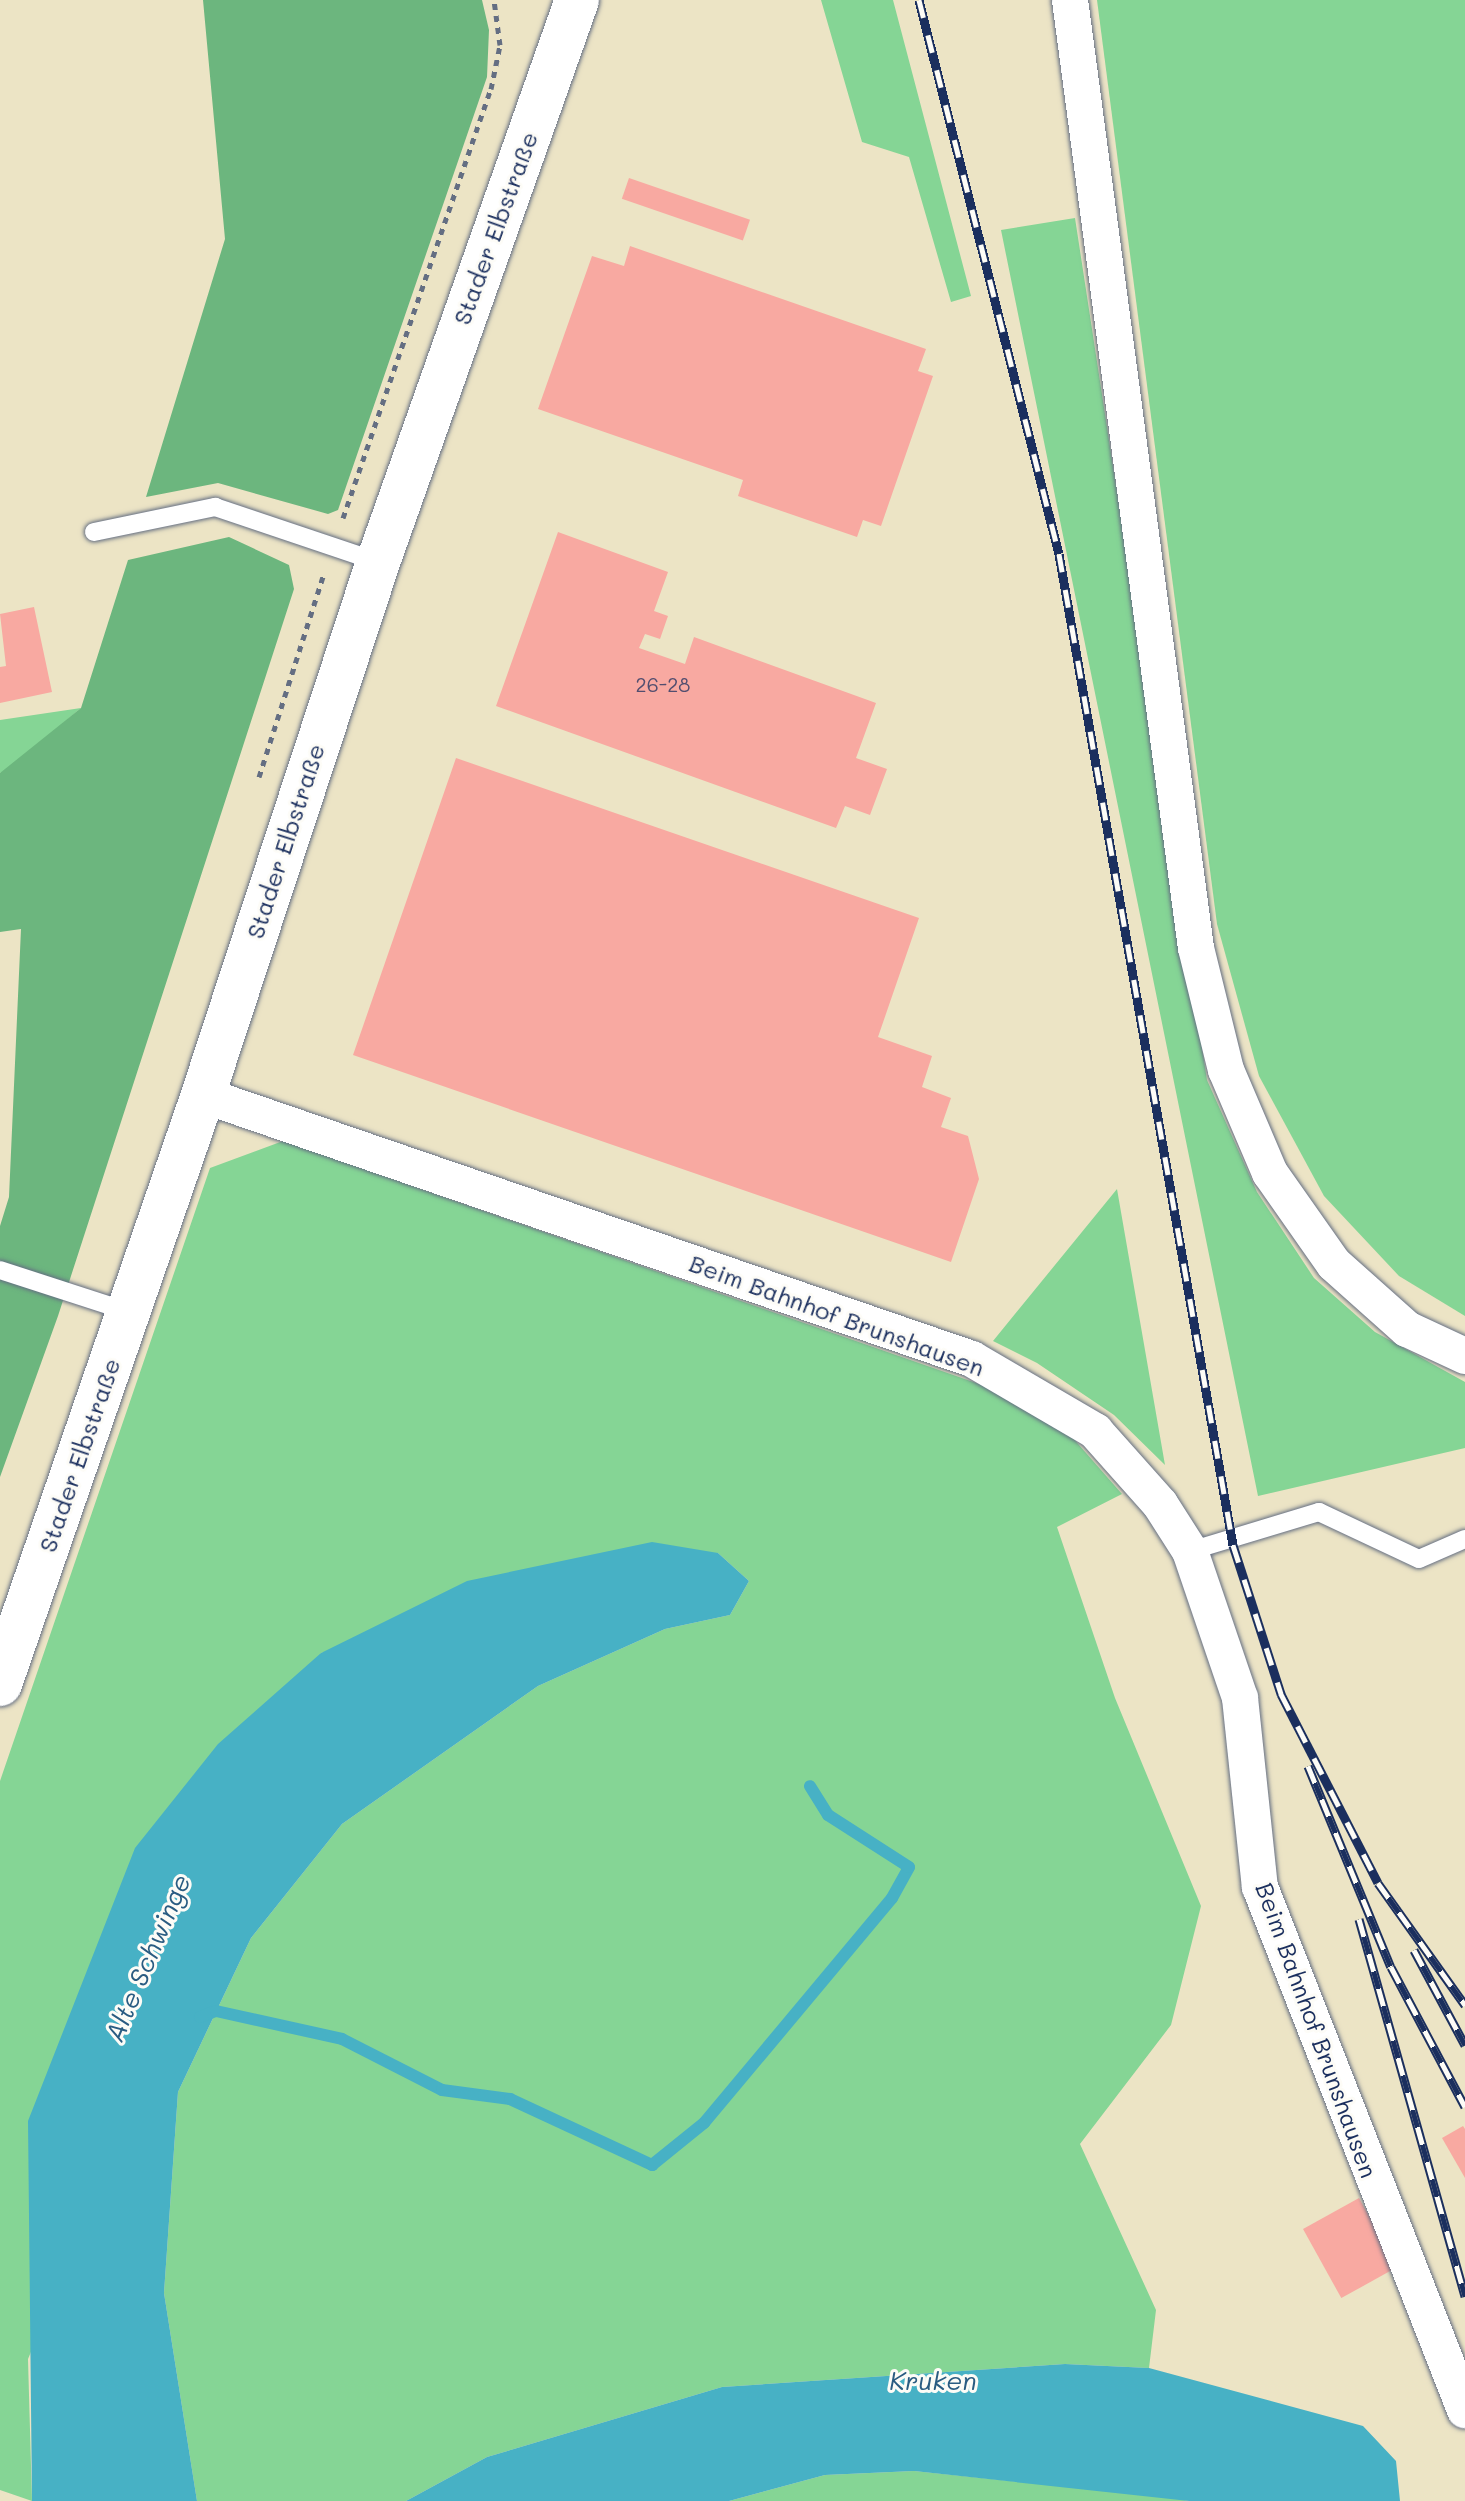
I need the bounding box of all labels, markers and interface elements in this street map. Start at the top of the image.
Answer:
street label: Stader Elbstraße [447,128,543,328]
house number: 26-28 [636,672,690,696]
street label: Stader Elbstraße [240,740,330,942]
street label: Beim Bahnhof Brunshausen [686,1248,988,1382]
street label: Stader Elbstraße [32,1354,126,1556]
water label: Alte Schwinge [99,1870,197,2046]
street label: Beim Bahnhof Brunshausen [1250,1879,1384,2181]
water label: Kruken [889,2365,977,2397]

